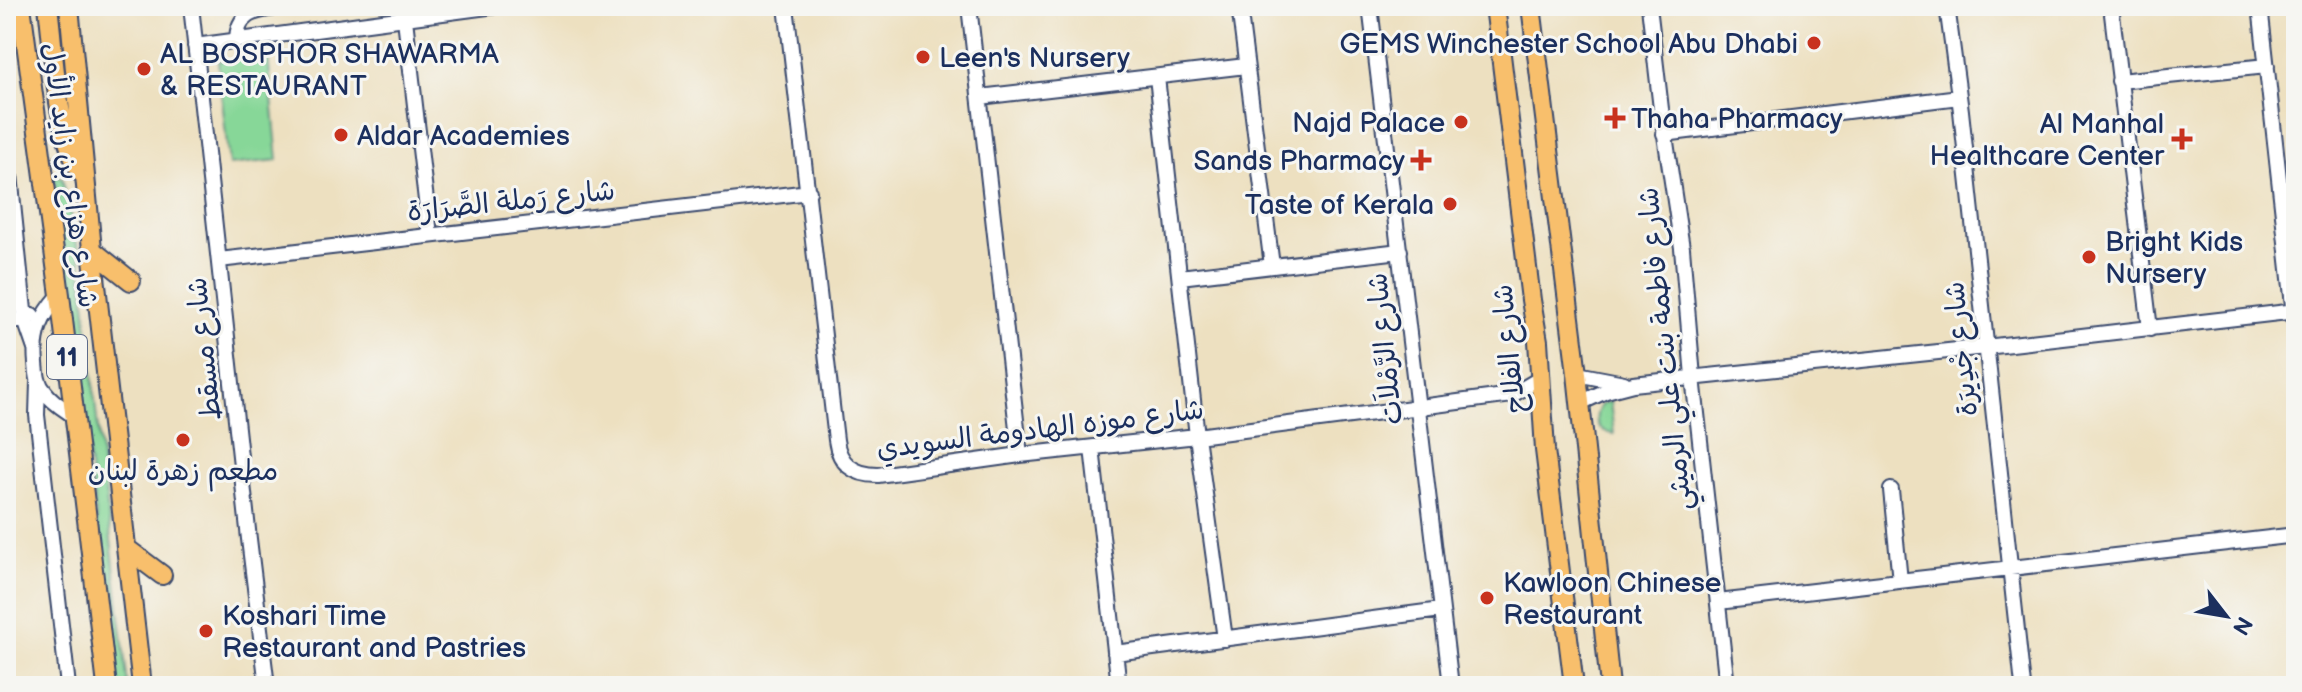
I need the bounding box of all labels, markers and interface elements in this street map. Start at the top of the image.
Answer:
place label: GEMS Winchester School Abu Dhabi [1339,28,1798,61]
marker: GEMS Winchester School Abu Dhabi [1805,34,1823,52]
place label: AL BOSPHOR SHAWARMA & RESTAURANT [160,38,500,103]
street label: شارع هزاع بن زايد الأول [33,40,107,310]
place label: Leen's Nursery [939,42,1130,75]
marker: Leen's Nursery [914,48,932,66]
marker: AL BOSPHOR SHAWARMA & RESTAURANT [135,60,153,78]
place label: Thaha Pharmacy [1631,103,1843,136]
place label: Najd Palace [1292,107,1445,140]
place label: Al Manhal Healthcare Center [1930,108,2165,173]
marker: Thaha Pharmacy [1606,109,1624,127]
marker: Najd Palace [1452,113,1470,131]
place label: Aldar Academies [357,120,570,153]
marker: Aldar Academies [332,126,350,144]
marker: Al Manhal Healthcare Center [2171,128,2193,150]
place label: Sands Pharmacy [1194,145,1405,178]
marker: Sands Pharmacy [1412,151,1430,169]
street label: شارع رَملة الصَّرَارَة [406,174,617,231]
street label: شارع فاطمة بنت علي الرميثي [1632,185,1706,512]
place label: Taste of Kerala [1245,189,1434,222]
marker: Taste of Kerala [1441,195,1459,213]
place label: Bright Kids Nursery [2105,226,2243,291]
marker: Bright Kids Nursery [2080,248,2098,266]
street label: شارع الرَّمْلاَت [1359,271,1412,427]
street label: شارع مسقط [181,275,230,422]
street label: شارع جْدِيرَة [1938,280,1987,418]
street label: شارع الفلاح [1486,283,1535,415]
road number: 11 [47,335,87,379]
street label: شارع موزه الهادومة السويدي [875,393,1206,469]
marker: مطعم زهرة لبنان [174,431,192,449]
place label: مطعم زهرة لبنان [88,455,278,492]
place label: Kawloon Chinese Restaurant [1503,567,1721,632]
north arrow [2186,576,2266,656]
marker: Kawloon Chinese Restaurant [1478,589,1496,607]
place label: Koshari Time Restaurant and Pastries [222,600,526,665]
text: N [2226,611,2258,640]
marker: Koshari Time Restaurant and Pastries [197,622,215,640]

